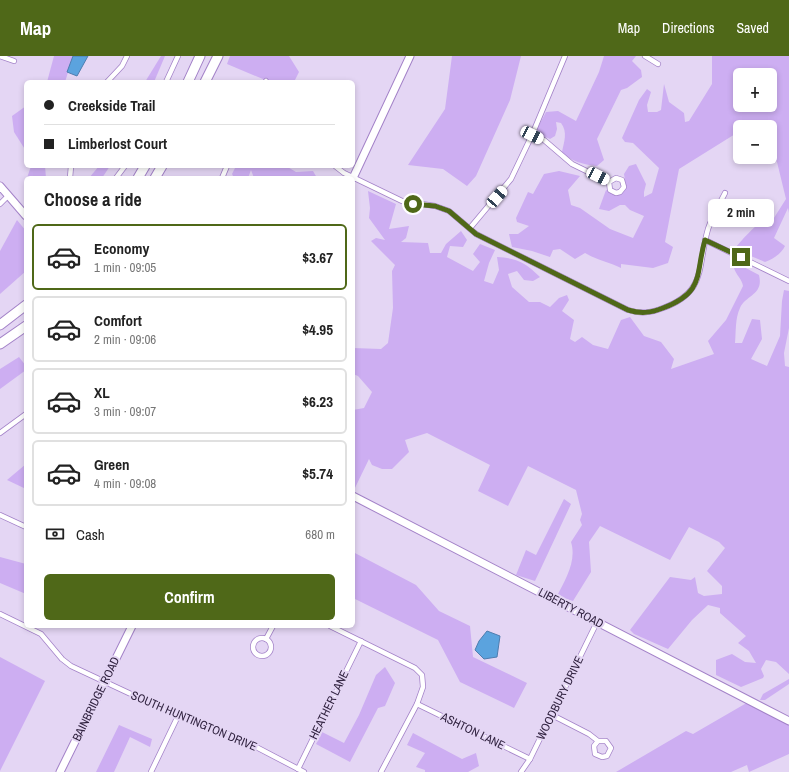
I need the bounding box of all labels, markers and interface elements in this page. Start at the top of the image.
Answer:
text: Map [20,15,51,41]
text: Map [618,19,640,37]
text: Directions [662,19,714,37]
text: Saved [736,19,769,37]
map controls [733,68,777,164]
button: + [733,68,777,112]
text: Creekside Trail [68,95,156,116]
button: − [733,120,777,164]
car [519,124,545,146]
text: Limberlost Court [68,133,167,154]
car [585,165,611,187]
car [485,184,509,210]
text: Choose a ride [44,187,142,212]
route start [404,195,422,213]
callout: 2 min [708,199,774,227]
text: 2 min [727,204,755,221]
text: Economy [94,238,149,259]
icon: car [46,239,82,275]
text: $3.67 [302,247,333,268]
route end [732,248,750,266]
text: 1 min · 09:05 [94,259,156,276]
text: Comfort [94,310,142,331]
icon: car [46,311,82,347]
text: $4.95 [302,319,333,340]
text: 2 min · 09:06 [94,331,156,348]
text: XL [94,382,110,403]
icon: car [46,383,82,419]
text: $6.23 [302,391,333,412]
text: 3 min · 09:07 [94,403,156,420]
text: Green [94,454,130,475]
icon: car [46,455,82,491]
text: $5.74 [302,463,333,484]
text: 4 min · 09:08 [94,475,156,492]
icon: cash [44,523,66,545]
text: Cash [76,524,105,545]
text: 680 m [305,526,335,543]
button: Confirm [44,574,335,620]
street label: LIBERTY ROAD [536,584,606,632]
street label: WOODBURY DRIVE [533,653,587,743]
street label: BAINBRIDGE ROAD [69,654,123,744]
street label: HEATHER LANE [305,668,353,742]
street label: SOUTH HUNTINGTON DRIVE [129,687,259,755]
street label: ASHTON LANE [437,708,508,753]

